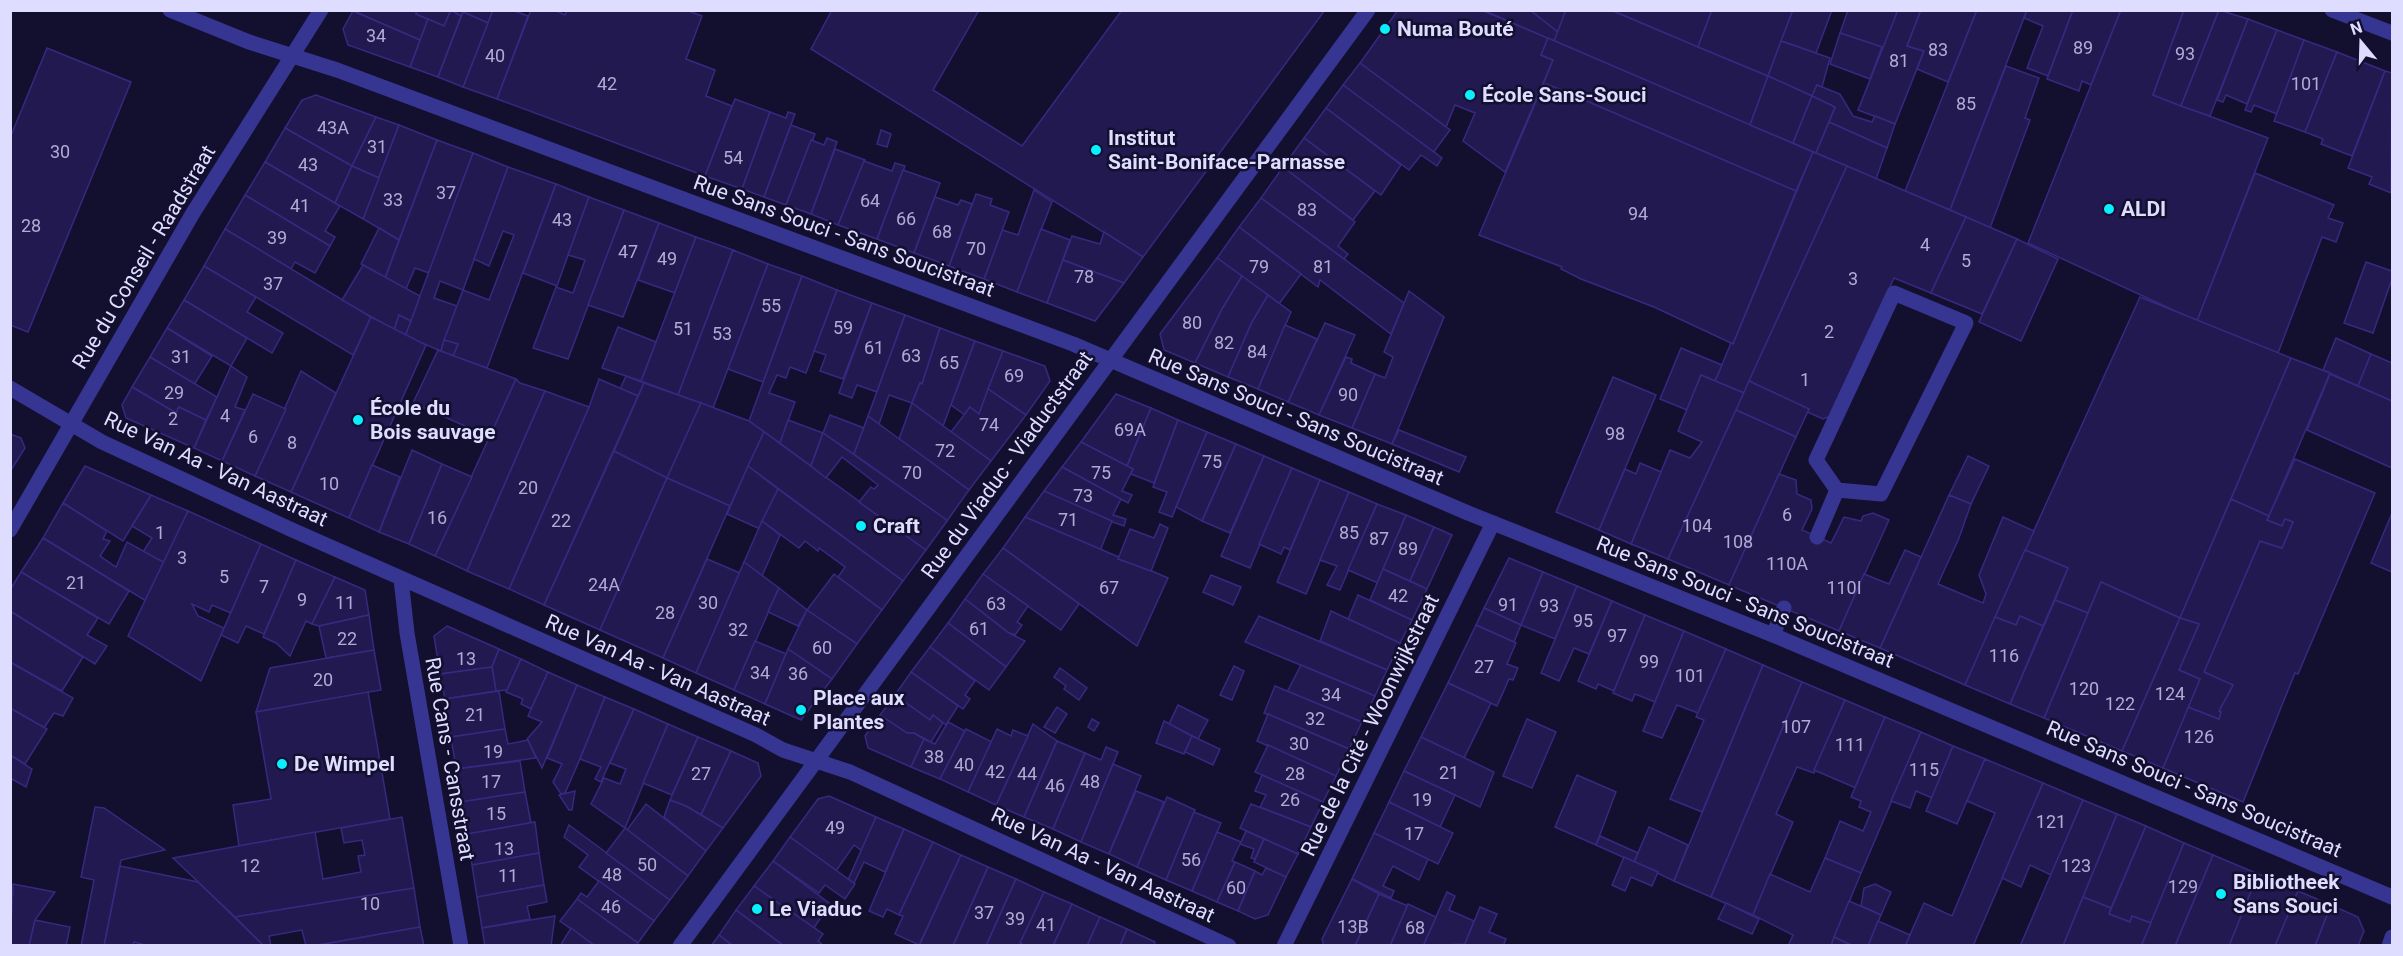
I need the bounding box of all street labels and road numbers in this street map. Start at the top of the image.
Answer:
street label: Rue du Conseil - Raadstraat [68,141,221,373]
street label: Rue Sans Souci - Sans Soucistraat [690,170,998,302]
street label: Rue Sans Souci - Sans Soucistraat [1145,344,1447,490]
street label: Rue du Viaduc - Viaductstraat [916,346,1098,583]
street label: Rue Van Aa - Van Aastraat [100,407,332,531]
street label: Rue Sans Souci - Sans Soucistraat [1593,531,1897,673]
street label: Rue de la Cité - Woonwijkstraat [1296,590,1444,860]
street label: Rue Van Aa - Van Aastraat [542,609,774,731]
street label: Rue Cans - Cansstraat [420,655,480,863]
street label: Rue Sans Souci - Sans Soucistraat [2043,716,2345,862]
street label: Rue Van Aa - Van Aastraat [987,803,1219,927]

